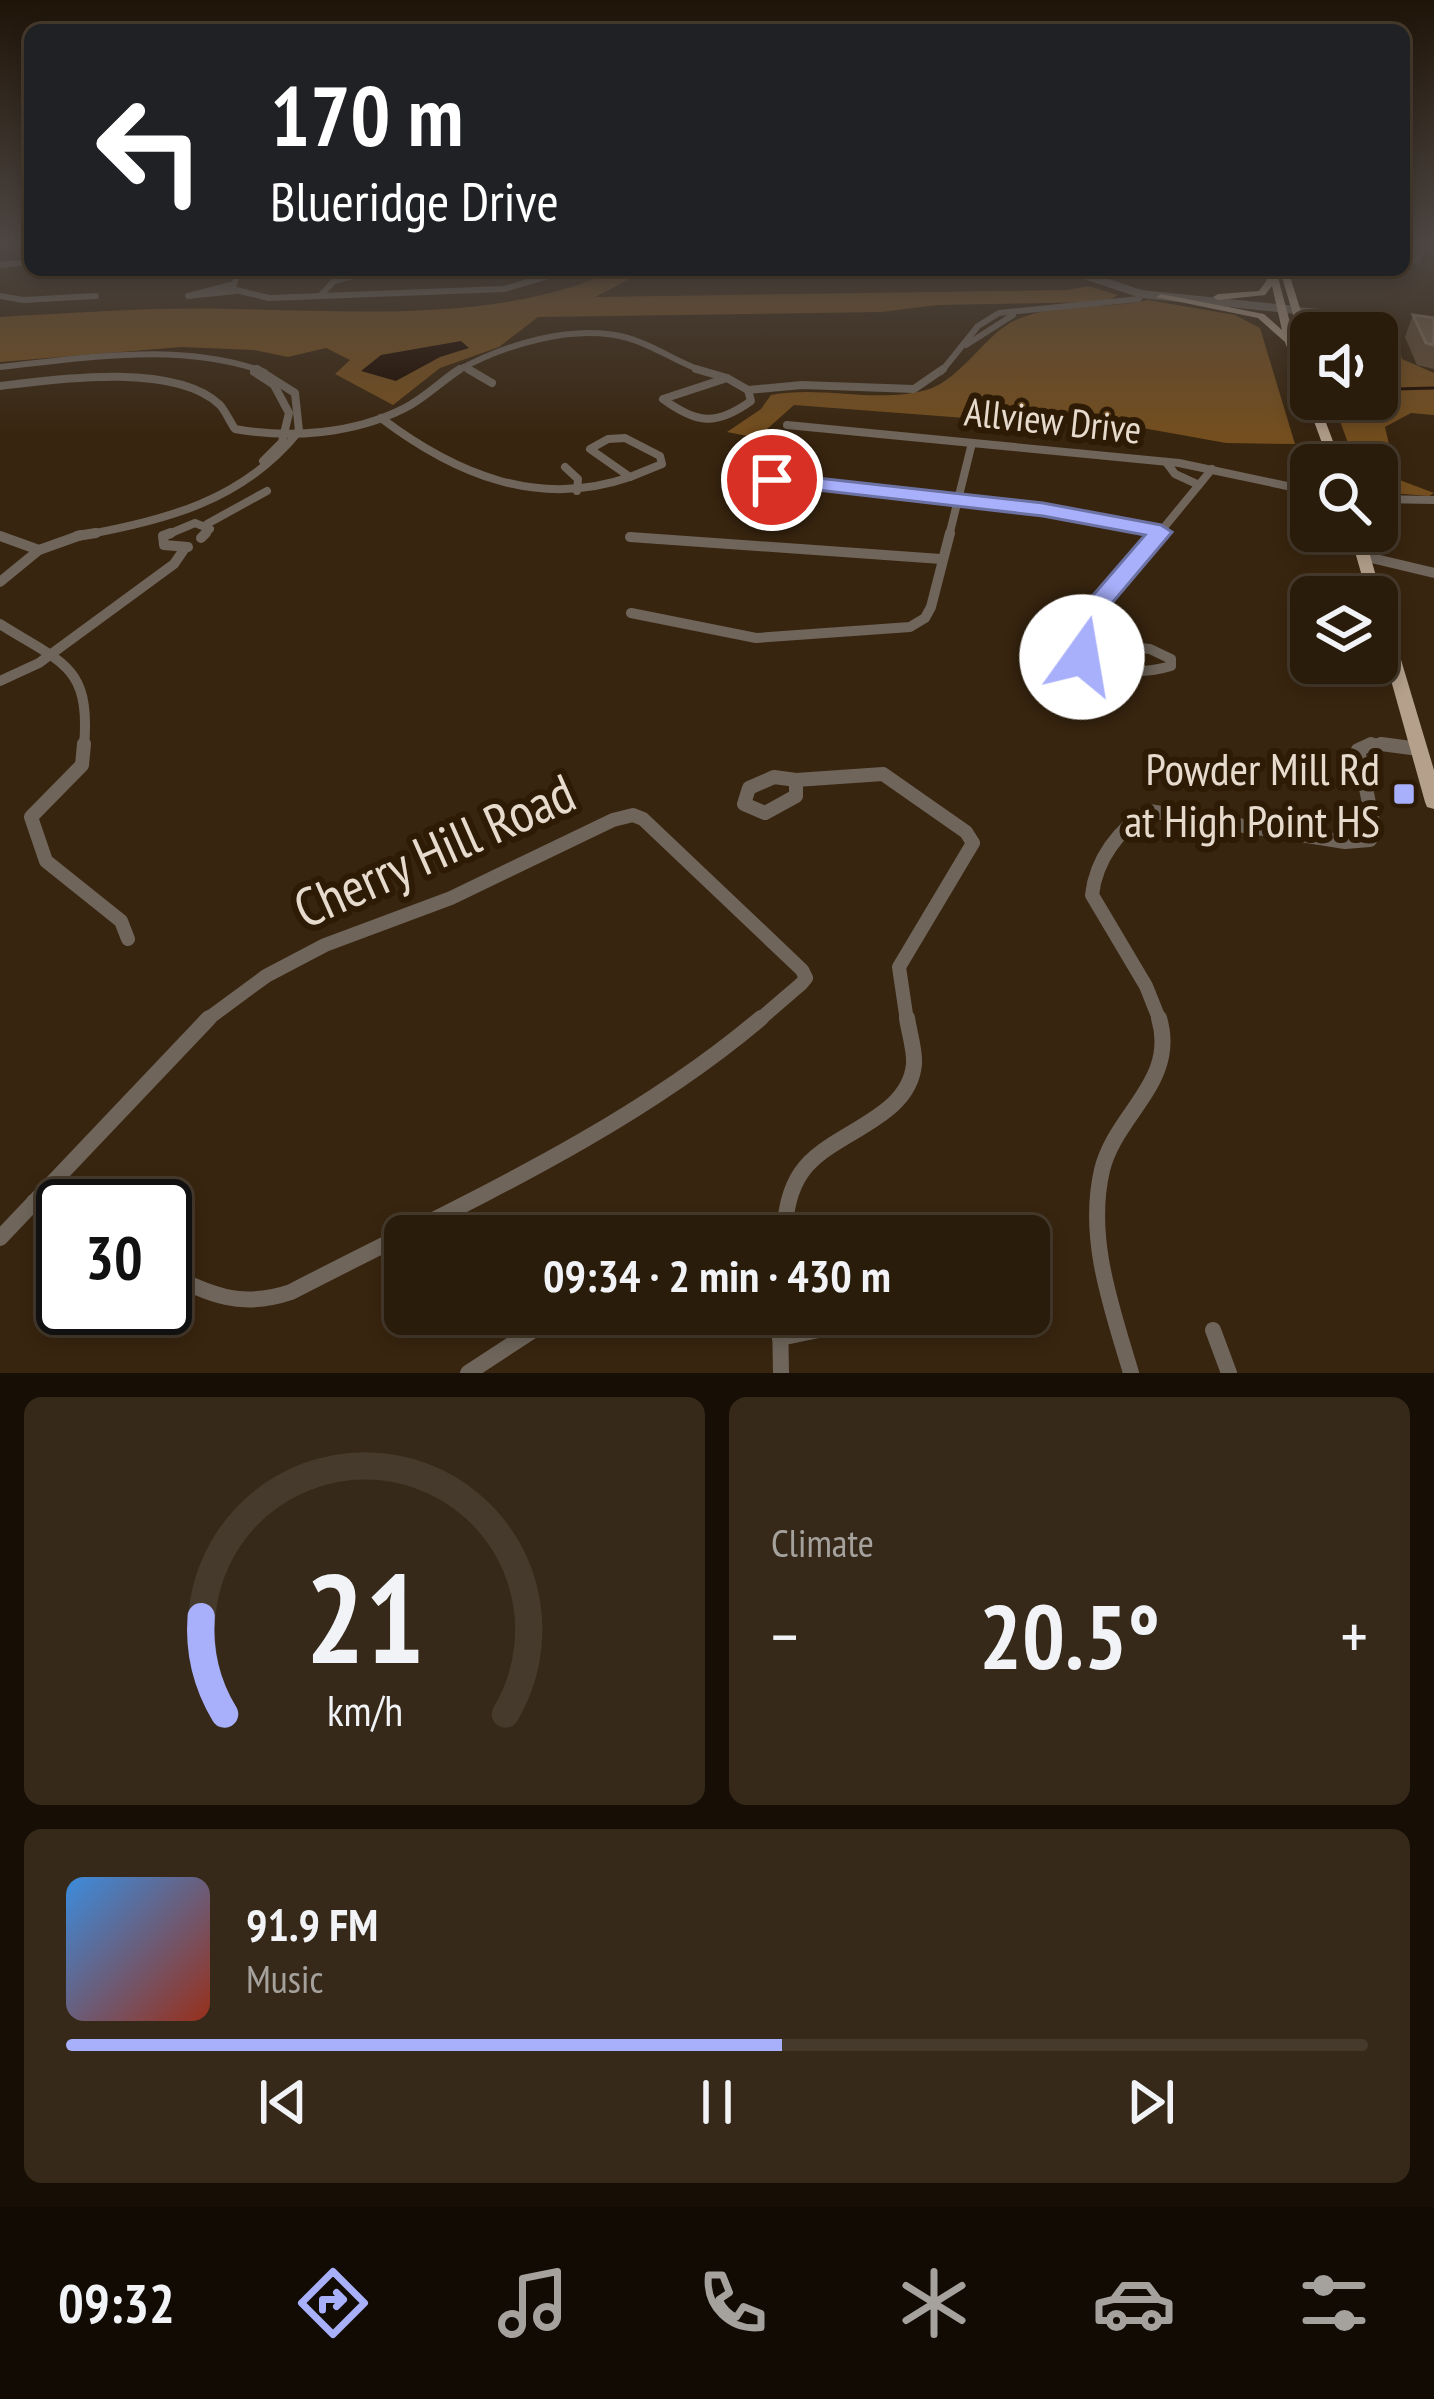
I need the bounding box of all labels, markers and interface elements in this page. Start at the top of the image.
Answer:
text: 170 m [270,60,463,169]
icon: left [72,72,228,228]
text: Blueridge Drive [270,166,559,236]
map controls [1290,312,1398,684]
button: sound [1290,312,1398,420]
street label: Allview Drive [962,385,1144,455]
pin [721,429,823,531]
button: search [1290,444,1398,552]
icon: arrive [739,447,805,513]
button: layers [1290,576,1398,684]
position arrow [1019,594,1145,720]
place label: Powder Mill Rd at High Point HS [1124,739,1380,849]
street label: Cherry Hill Road [283,757,585,943]
marker: Powder Mill Rd at High Point HS [1391,781,1417,807]
speed limit sign: 30 [36,1179,192,1335]
text: 09:34 · 2 min · 430 m [543,1246,891,1304]
text: Climate [771,1517,874,1568]
text: 21 [305,1536,424,1697]
text: 20.5° [979,1577,1160,1694]
text: − [771,1593,798,1678]
text: + [1341,1593,1368,1678]
text: km/h [326,1682,403,1738]
text: 91.9 FM [246,1895,378,1953]
text: Music [246,1953,323,2004]
icon: previous [250,2069,316,2135]
icon: pause [684,2069,750,2135]
icon: next [1118,2069,1184,2135]
icon: directions [291,2261,375,2345]
icon: music [491,2261,575,2345]
icon: phone [691,2261,775,2345]
icon: climate [892,2261,976,2345]
icon: car [1092,2261,1176,2345]
icon: filters [1292,2261,1376,2345]
text: 09:32 [58,2268,175,2338]

